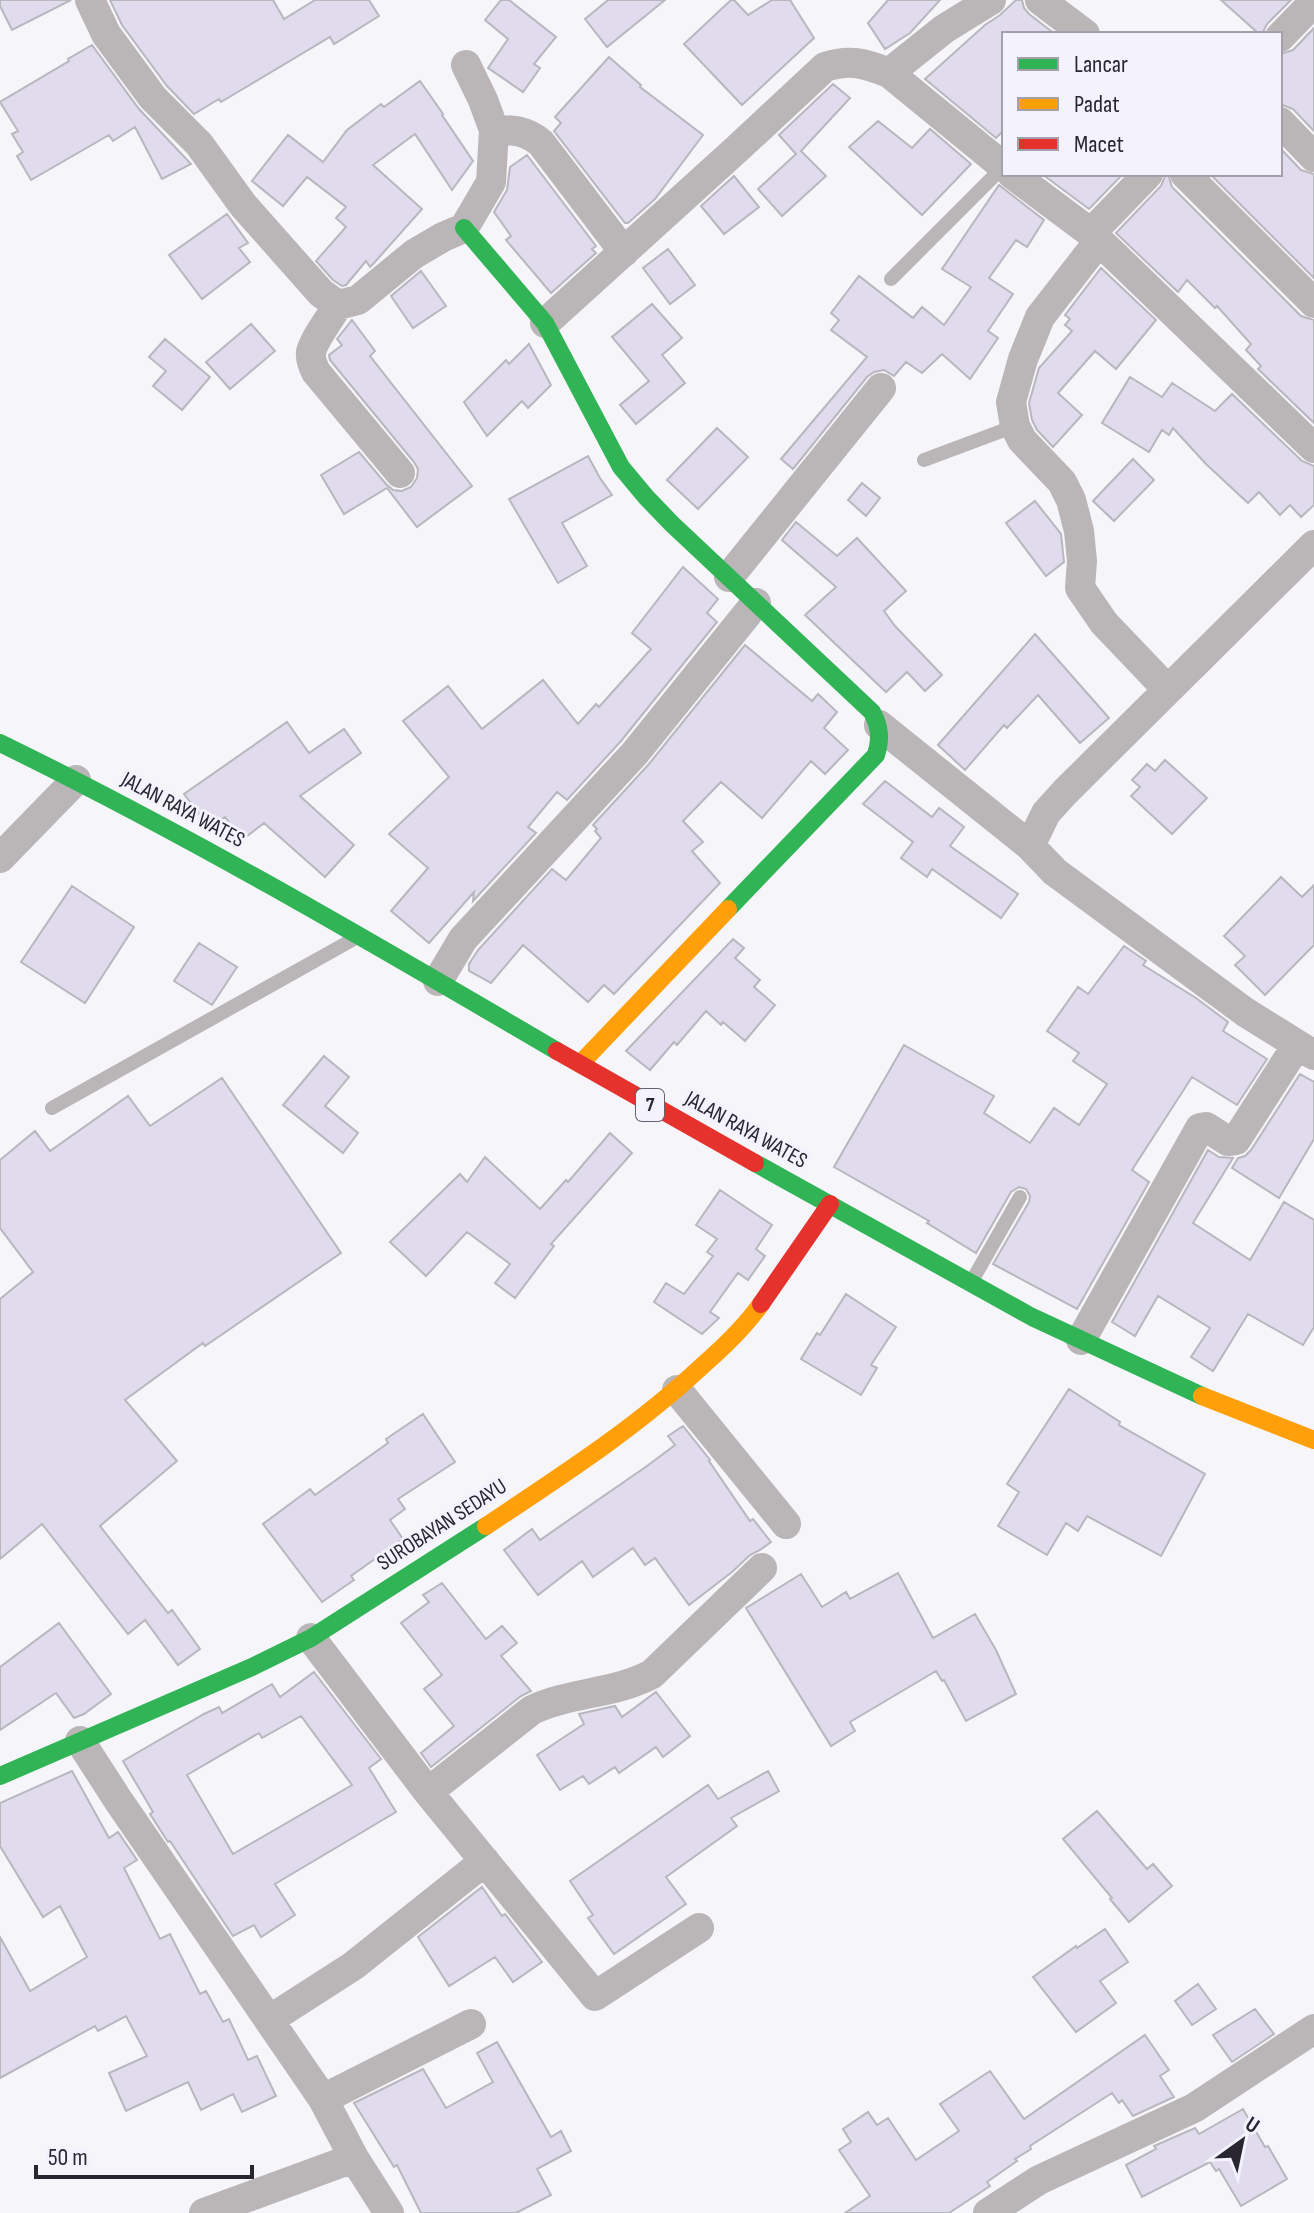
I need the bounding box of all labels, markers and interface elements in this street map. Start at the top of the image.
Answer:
legend [1002,32,1282,176]
text: Lancar [1074,50,1128,79]
text: Padat [1074,90,1120,119]
text: Macet [1074,130,1124,159]
street label: JALAN RAYA WATES [116,766,249,854]
street label: JALAN RAYA WATES [679,1085,812,1175]
road number: 7 [636,1089,664,1121]
street label: SUROBAYAN SEDAYU [372,1473,512,1577]
north arrow [1202,2101,1282,2181]
text: U [1240,2111,1264,2140]
scale bar [36,2129,252,2179]
text: 50 m [48,2143,88,2172]

